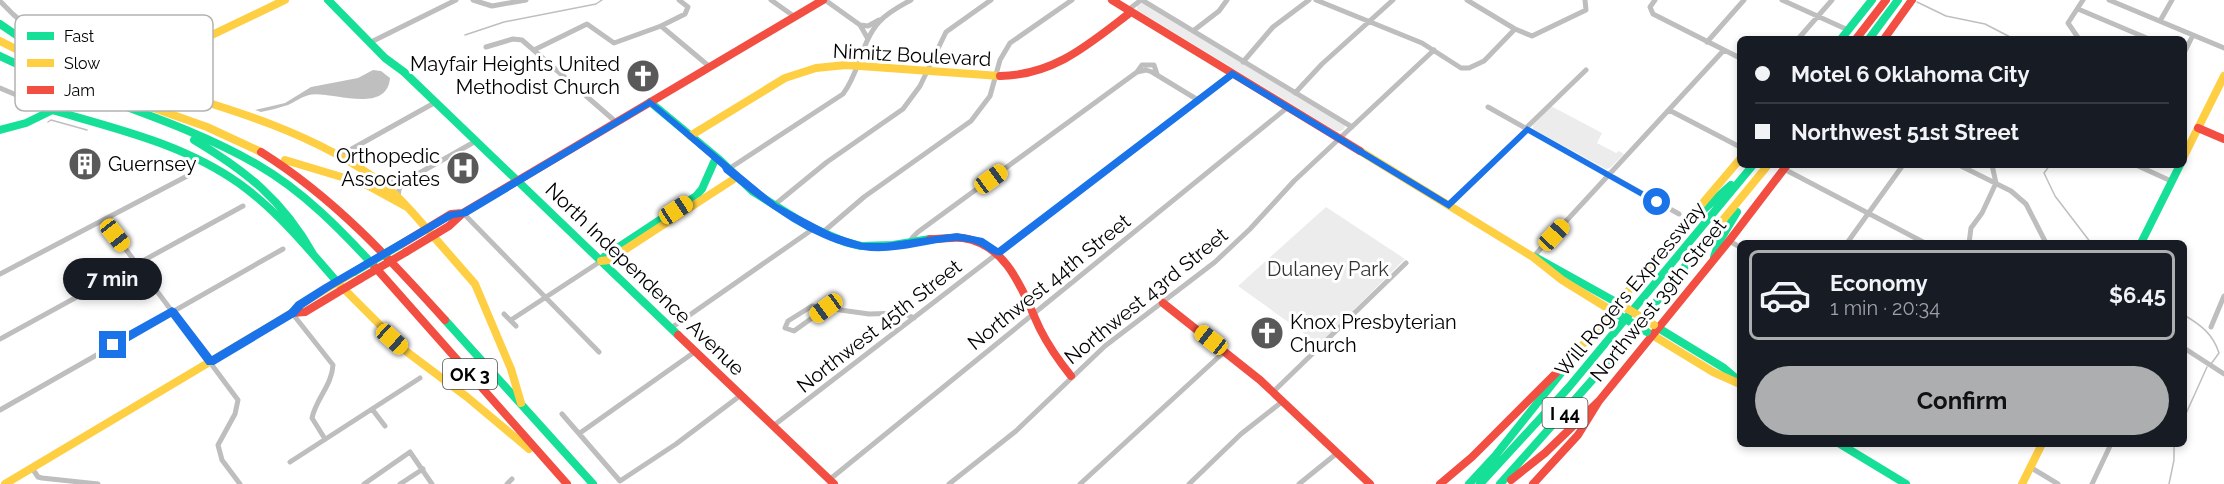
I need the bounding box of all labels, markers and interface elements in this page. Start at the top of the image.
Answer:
legend [15,15,213,111]
text: Fast [64,27,95,46]
street label: Nimitz Boulevard [832,39,992,71]
place label: Mayfair Heights United Methodist Church [410,52,620,99]
text: Slow [64,54,100,73]
church icon: Mayfair Heights United Methodist Church [625,58,661,94]
text: Motel 6 Oklahoma City [1791,61,2030,87]
text: Jam [64,81,95,100]
text: Northwest 51st Street [1791,119,2019,145]
place label: Orthopedic Associates [336,144,440,191]
building icon: Guernsey [67,146,103,182]
hospital icon: Orthopedic Associates [445,150,481,186]
place label: Guernsey [108,152,197,176]
car [971,161,1011,197]
street label: North Independence Avenue [541,178,750,381]
route start [1643,188,1670,215]
car [656,193,696,227]
street label: Will Rogers Expressway [1550,197,1710,381]
street label: Northwest 44th Street [963,209,1135,355]
street label: Northwest 39th Street [1585,213,1731,386]
car [97,215,133,255]
car [1535,216,1573,254]
street label: Northwest 43rd Street [1060,223,1233,369]
street label: Northwest 45th Street [792,254,966,398]
park label: Dulaney Park [1267,257,1389,281]
callout: 7 min [63,258,162,300]
text: 7 min [87,267,138,291]
icon: car [1758,268,1812,322]
text: Economy [1830,270,1928,296]
text: $6.45 [2109,282,2166,308]
car [806,290,846,326]
text: 1 min · 20:34 [1830,296,1940,320]
place label: Knox Presbyterian Church [1290,310,1457,357]
church icon: Knox Presbyterian Church [1249,315,1285,351]
car [373,320,411,358]
car [1191,322,1231,358]
route end [99,331,126,358]
road number: OK 3 [443,359,497,389]
button: Confirm [1755,366,2169,435]
road number: I 44 [1542,398,1588,428]

